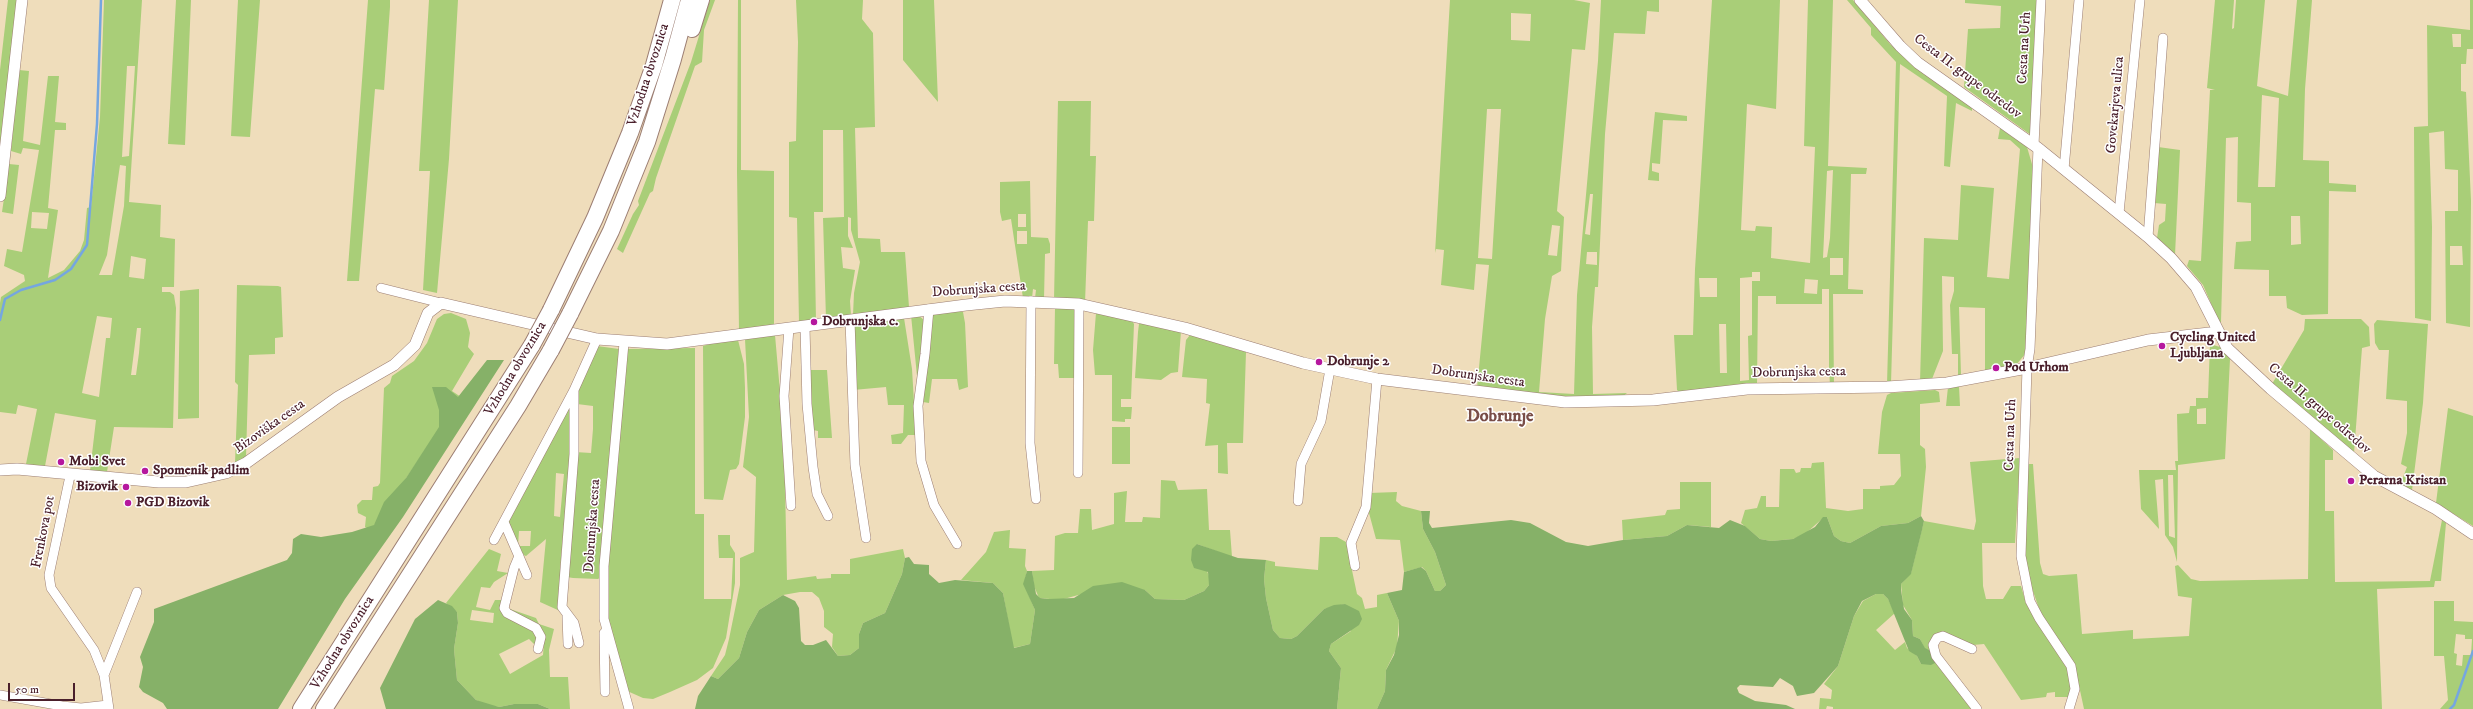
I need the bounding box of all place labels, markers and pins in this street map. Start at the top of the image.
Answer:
place label: Dobrunjska c. [822,314,898,330]
marker: Dobrunjska c. [809,317,819,327]
place label: Cycling United Ljubljana [2170,330,2255,362]
marker: Cycling United Ljubljana [2157,341,2167,351]
place label: Dobrunje 2 [1327,354,1389,370]
marker: Dobrunje 2 [1314,357,1324,367]
place label: Pod Urhom [2004,360,2069,376]
marker: Pod Urhom [1991,363,2001,373]
place label: Mobi Svet [69,454,125,470]
marker: Mobi Svet [56,457,66,467]
place label: Spomenik padlim [153,463,250,479]
marker: Spomenik padlim [140,466,150,476]
place label: Perarna Kristan [2359,473,2446,489]
marker: Perarna Kristan [2346,476,2356,486]
place label: Bizovik [76,479,118,495]
marker: Bizovik [121,482,131,492]
place label: PGD Bizovik [136,495,209,511]
marker: PGD Bizovik [123,498,133,508]

